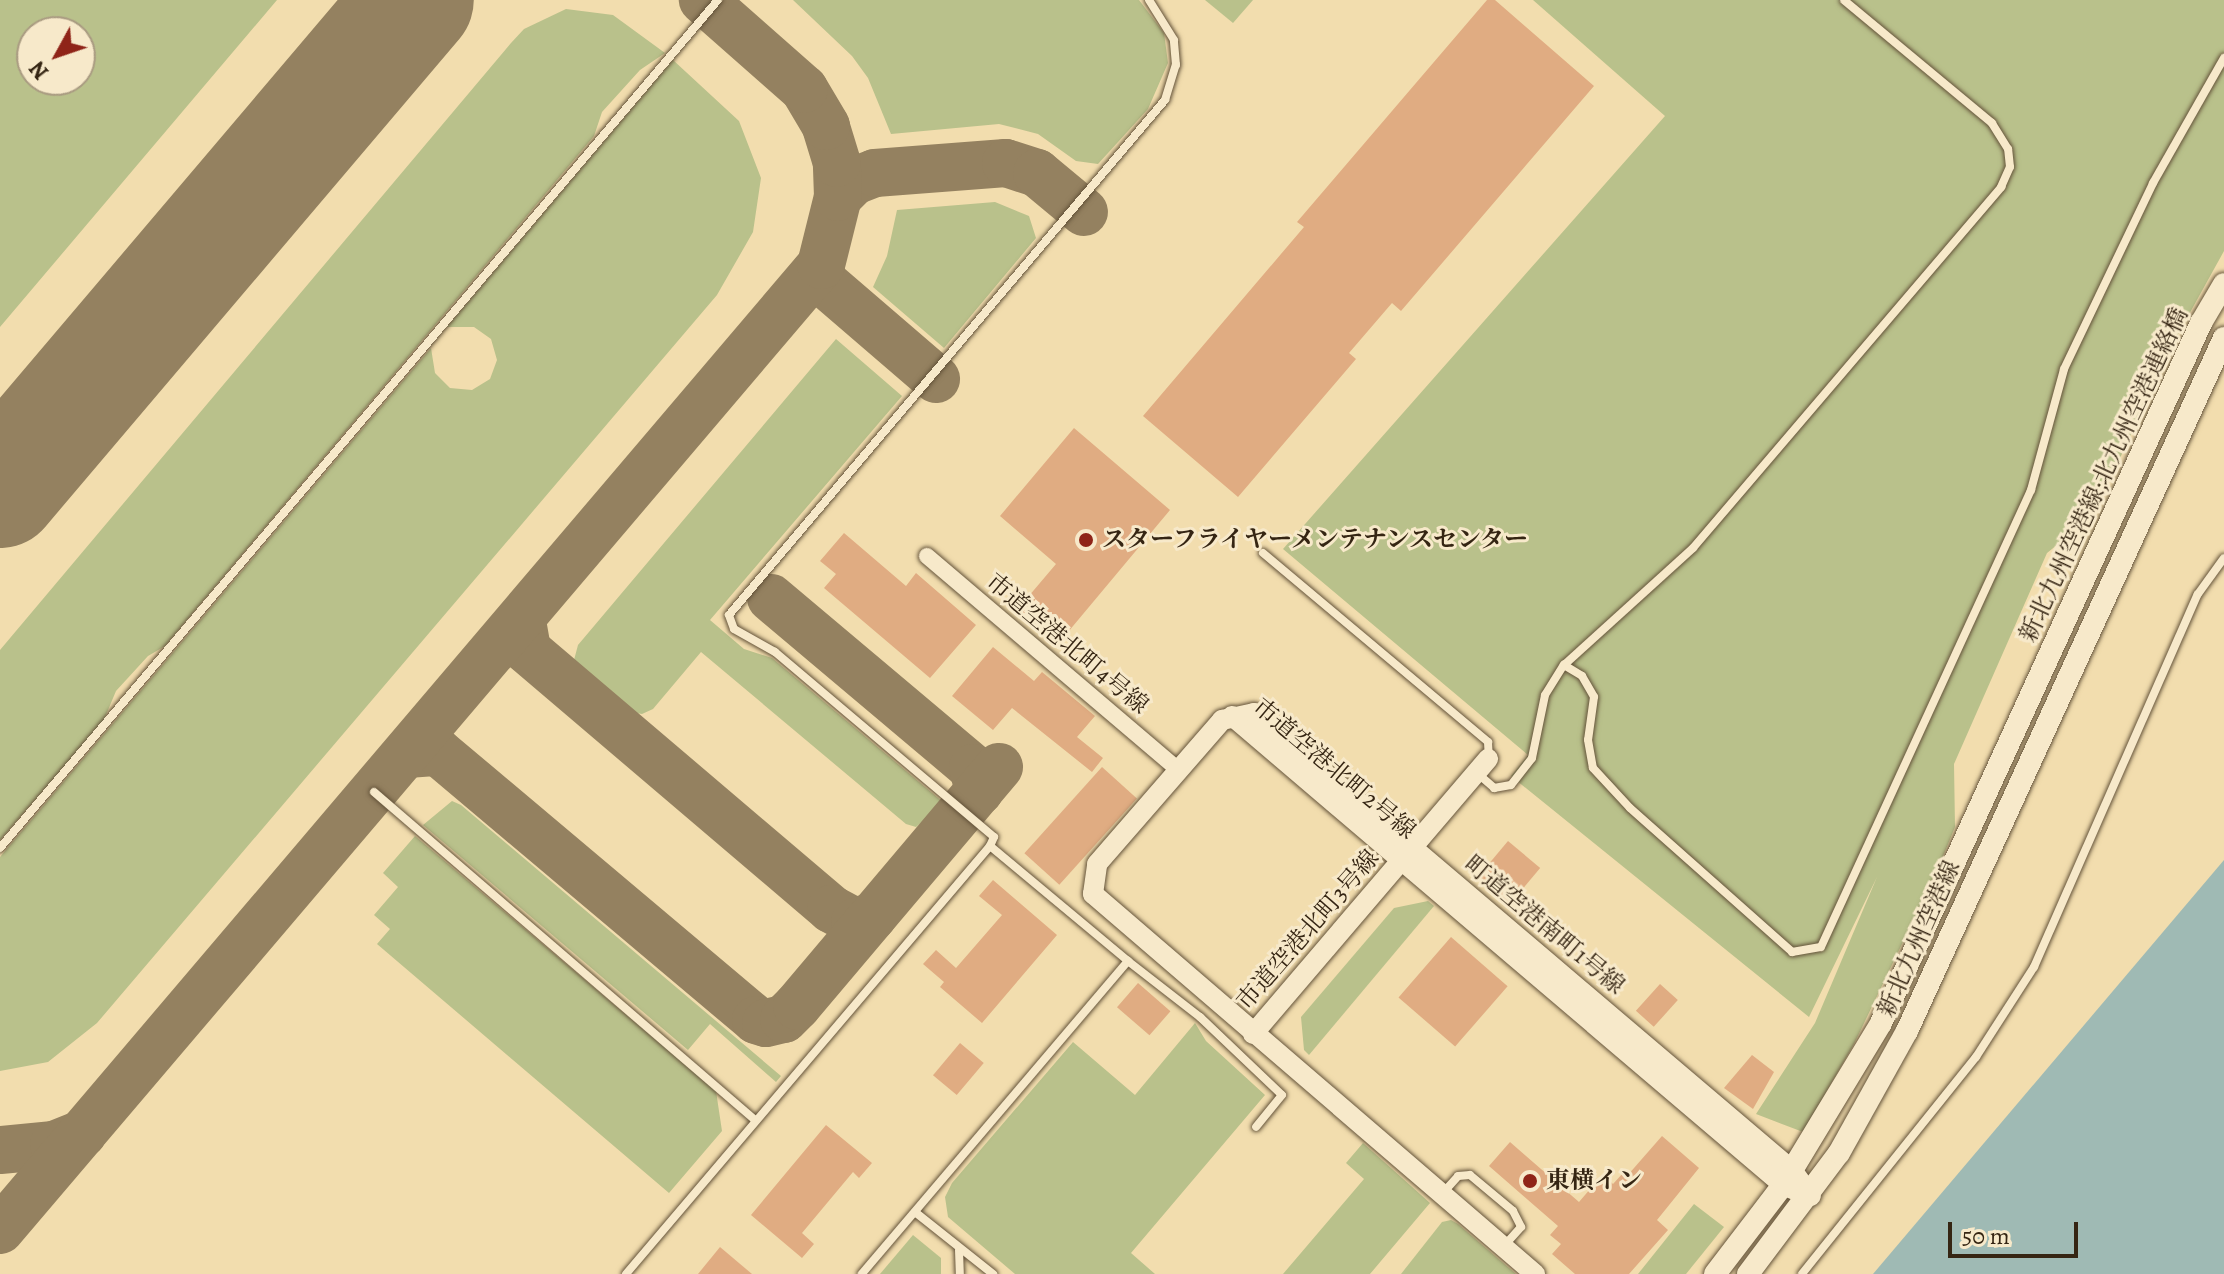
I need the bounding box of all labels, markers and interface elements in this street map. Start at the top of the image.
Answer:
north arrow [16,16,96,96]
text: N [23,54,56,86]
street label: 新北九州空港線;北九州空港連絡橋 [2014,303,2194,647]
place label: スターフライヤーメンテナンスセンター [1102,526,1534,554]
marker: スターフライヤーメンテナンスセンター [1077,531,1095,549]
street label: 市道空港北町4号線 [980,568,1154,720]
street label: 市道空港北町2号線 [1247,693,1421,845]
street label: 市道空港北町3号線 [1231,844,1385,1016]
street label: 町道空港南町1号線 [1458,850,1630,1000]
street label: 新北九州空港線 [1872,856,1966,1022]
place label: 東横イン [1546,1167,1642,1195]
marker: 東横イン [1521,1172,1539,1190]
scale bar [1952,1206,2082,1256]
text: 50 m [1962,1220,2010,1252]

